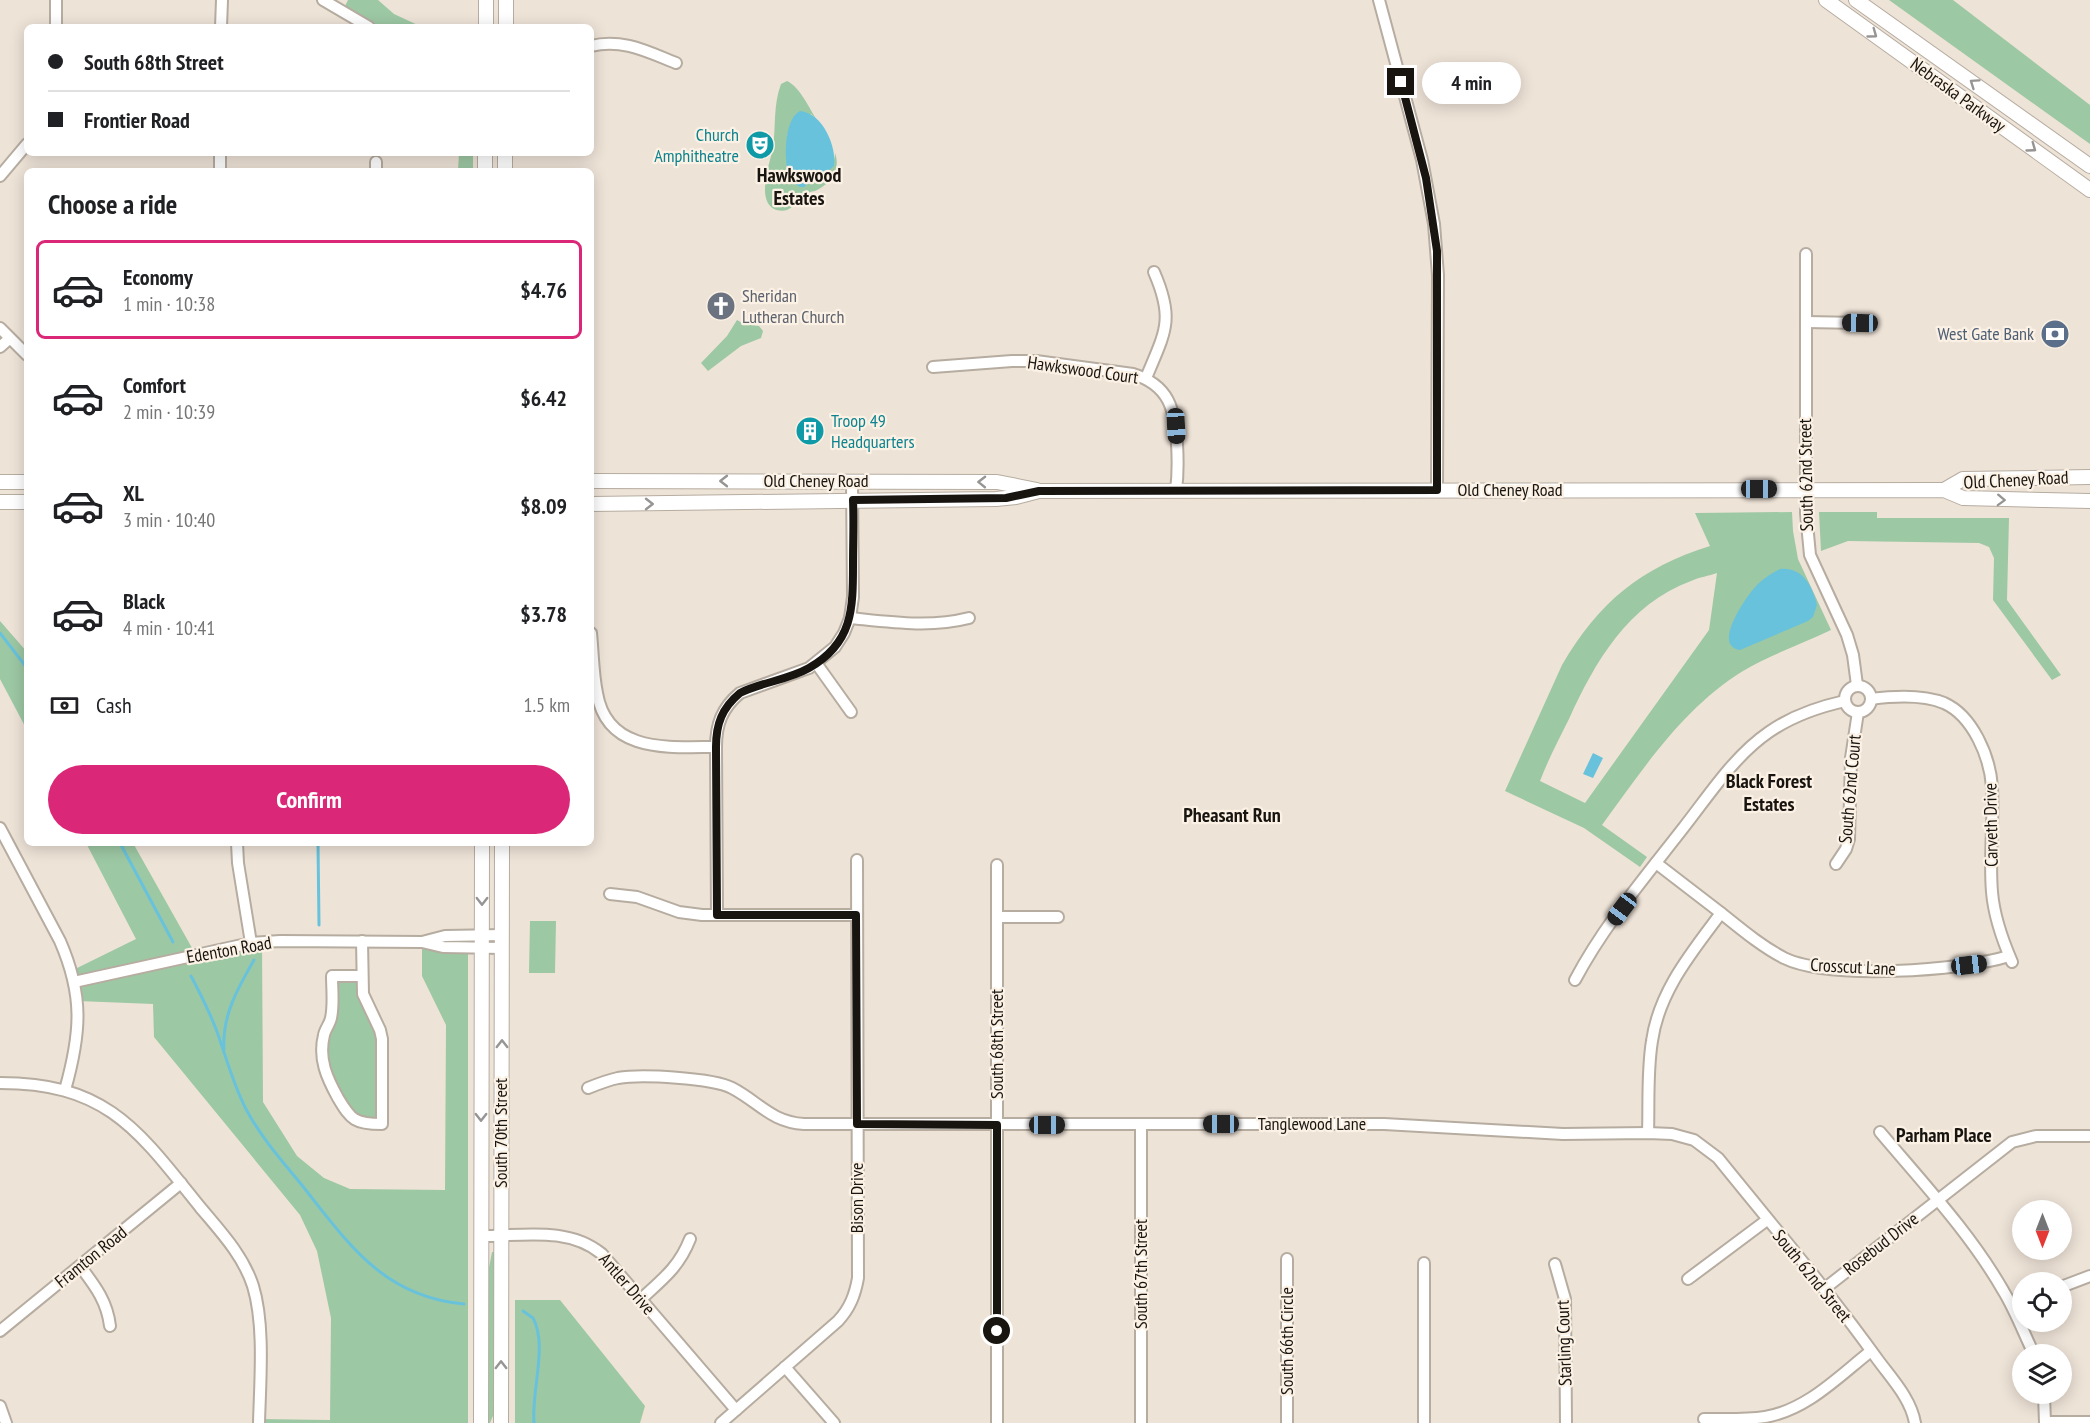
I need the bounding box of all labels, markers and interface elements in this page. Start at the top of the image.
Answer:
one-way arrow [1867,27,1878,38]
text: South 68th Street [84,48,224,76]
street label: Nebraska Parkway [1906,52,2011,137]
callout: 4 min [1422,61,1521,103]
route end [1387,68,1414,95]
text: 4 min [1451,70,1492,96]
one-way arrow [1970,79,1981,90]
text: Frontier Road [84,106,190,134]
place label: Church Amphitheatre [654,123,739,167]
theatre icon: Church Amphitheatre [744,129,776,161]
one-way arrow [2025,141,2036,152]
district label: Hawkswood Estates [757,162,841,211]
text: Choose a ride [48,187,177,221]
icon: car [51,263,105,317]
text: Economy [123,263,193,291]
text: $4.76 [520,276,567,304]
place label: Sheridan Lutheran Church [742,284,844,328]
church icon: Sheridan Lutheran Church [705,290,737,322]
text: 1 min · 10:38 [123,291,215,317]
car [1842,314,1878,332]
bank icon: West Gate Bank [2039,318,2071,350]
place label: West Gate Bank [1938,322,2034,345]
street label: Hawkswood Court [1026,350,1140,389]
icon: car [51,371,105,425]
text: Comfort [123,371,186,399]
text: $6.42 [520,384,567,412]
text: 2 min · 10:39 [123,399,215,425]
car [1166,408,1186,444]
place label: Troop 49 Headquarters [831,409,914,453]
building icon: Troop 49 Headquarters [794,415,826,447]
street label: South 62nd Street [1793,418,1818,532]
street label: Old Cheney Road [1963,465,2069,494]
street label: Old Cheney Road [763,469,869,492]
one-way arrow [719,475,728,487]
one-way arrow [977,476,986,488]
street label: Old Cheney Road [1457,478,1563,501]
icon: car [51,479,105,533]
text: XL [123,479,144,507]
car [1741,480,1777,498]
text: $8.09 [520,492,567,520]
one-way arrow [1996,493,2005,506]
one-way arrow [645,497,654,510]
text: 3 min · 10:40 [123,507,215,533]
icon: car [51,587,105,641]
text: Black [123,587,165,615]
text: $3.78 [520,600,567,628]
text: 4 min · 10:41 [123,615,215,641]
icon: cash [48,689,81,722]
text: Cash [96,691,132,719]
text: 1.5 km [523,692,570,718]
street label: South 62nd Court [1833,733,1866,844]
button: Confirm [48,765,570,834]
district label: Black Forest Estates [1726,768,1812,817]
street label: Carveth Drive [1978,783,2003,867]
district label: Pheasant Run [1183,802,1281,828]
car [1604,889,1640,929]
one-way arrow [476,897,488,906]
street label: Edenton Road [185,931,273,968]
street label: Crosscut Lane [1810,953,1896,980]
car [1950,954,1988,976]
street label: South 68th Street [985,989,1008,1099]
one-way arrow [496,1039,508,1048]
street label: South 70th Street [489,1078,512,1188]
street label: Tanglewood Lane [1258,1112,1366,1135]
one-way arrow [475,1113,487,1122]
car [1203,1115,1239,1133]
car [1029,1116,1065,1134]
district label: Parham Place [1896,1122,1992,1148]
street label: Bison Drive [845,1163,868,1233]
north arrow [2012,1200,2072,1260]
map controls [2012,1200,2072,1404]
street label: Rosebud Drive [1838,1207,1923,1280]
street label: South 67th Street [1129,1219,1152,1329]
street label: Framton Road [50,1221,131,1293]
street label: South 62nd Street [1768,1225,1857,1327]
street label: Antler Drive [594,1248,660,1319]
button: locate [2012,1272,2072,1332]
street label: South 66th Circle [1275,1287,1298,1395]
street label: Starling Court [1551,1300,1576,1386]
route start [983,1317,1010,1344]
button: layers [2012,1344,2072,1404]
one-way arrow [495,1360,507,1369]

